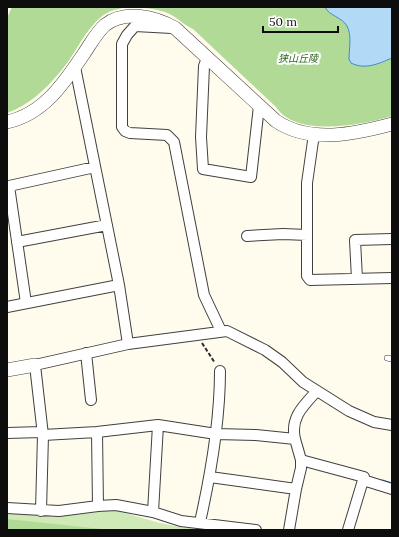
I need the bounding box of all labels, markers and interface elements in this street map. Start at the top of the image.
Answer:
scale bar [263,8,338,34]
text: 50 m [269,14,297,29]
park label: 狭山丘陵 [278,52,320,65]

